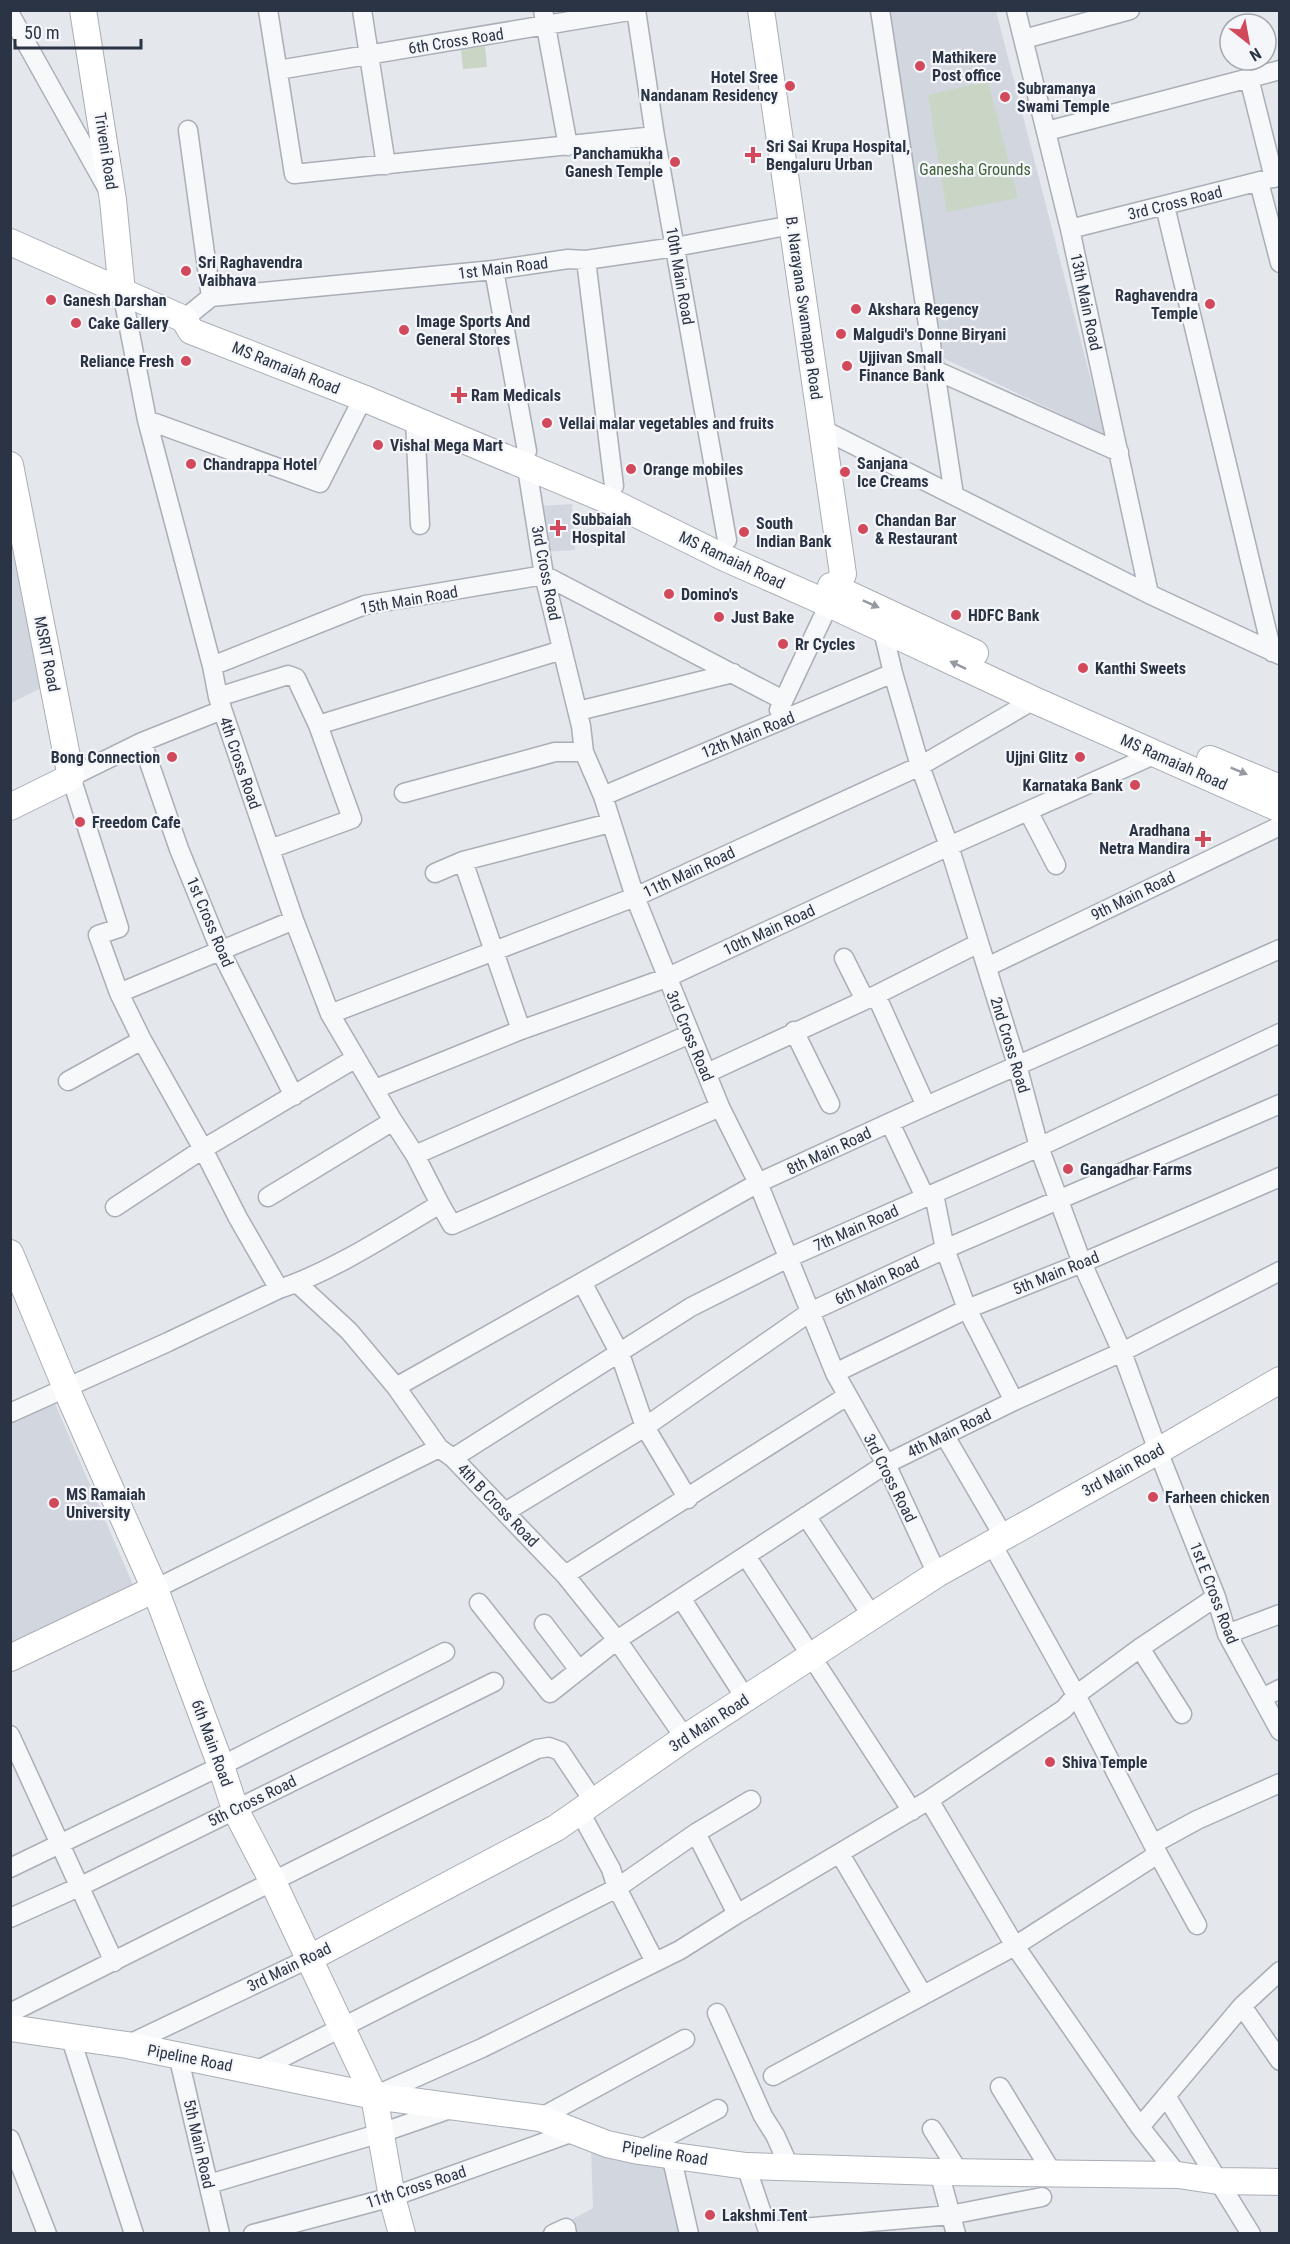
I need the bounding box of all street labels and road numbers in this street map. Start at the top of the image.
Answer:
street label: 6th Cross Road [407,24,505,58]
street label: Triveni Road [91,111,121,191]
street label: 3rd Cross Road [1126,182,1224,224]
street label: B. Narayana Swamappa Road [782,215,826,401]
street label: 10th Main Road [662,226,698,326]
street label: 13th Main Road [1066,252,1106,352]
street label: 1st Main Road [457,253,549,283]
street label: MS Ramaiah Road [229,338,343,398]
street label: 3rd Cross Road [527,524,565,622]
street label: MS Ramaiah Road [676,527,788,593]
street label: 15th Main Road [359,582,459,618]
street label: MSRIT Road [30,615,64,693]
street label: 12th Main Road [699,708,797,762]
street label: 4th Cross Road [215,714,265,812]
street label: MS Ramaiah Road [1118,730,1230,794]
street label: 11th Main Road [640,842,738,902]
street label: 9th Main Road [1088,868,1178,924]
street label: 1st Cross Road [183,874,237,970]
street label: 10th Main Road [720,900,818,960]
street label: 3rd Cross Road [662,988,718,1084]
street label: 2nd Cross Road [986,995,1034,1095]
street label: 8th Main Road [784,1123,874,1179]
street label: 7th Main Road [811,1201,901,1255]
street label: 5th Main Road [1010,1247,1102,1299]
street label: 6th Main Road [832,1253,922,1309]
street label: 4th Main Road [904,1405,994,1461]
street label: 3rd Cross Road [860,1431,920,1525]
street label: 3rd Main Road [1079,1440,1167,1500]
street label: 4th B Cross Road [453,1459,543,1551]
street label: 1st E Cross Road [1186,1539,1242,1647]
street label: 3rd Main Road [666,1690,752,1756]
street label: 6th Main Road [188,1697,236,1789]
street label: 5th Cross Road [205,1771,299,1831]
street label: 3rd Main Road [244,1938,334,1996]
street label: Pipeline Road [146,2040,234,2076]
street label: 5th Main Road [180,2098,218,2190]
street label: Pipeline Road [621,2137,709,2169]
street label: 11th Cross Road [364,2162,468,2212]

